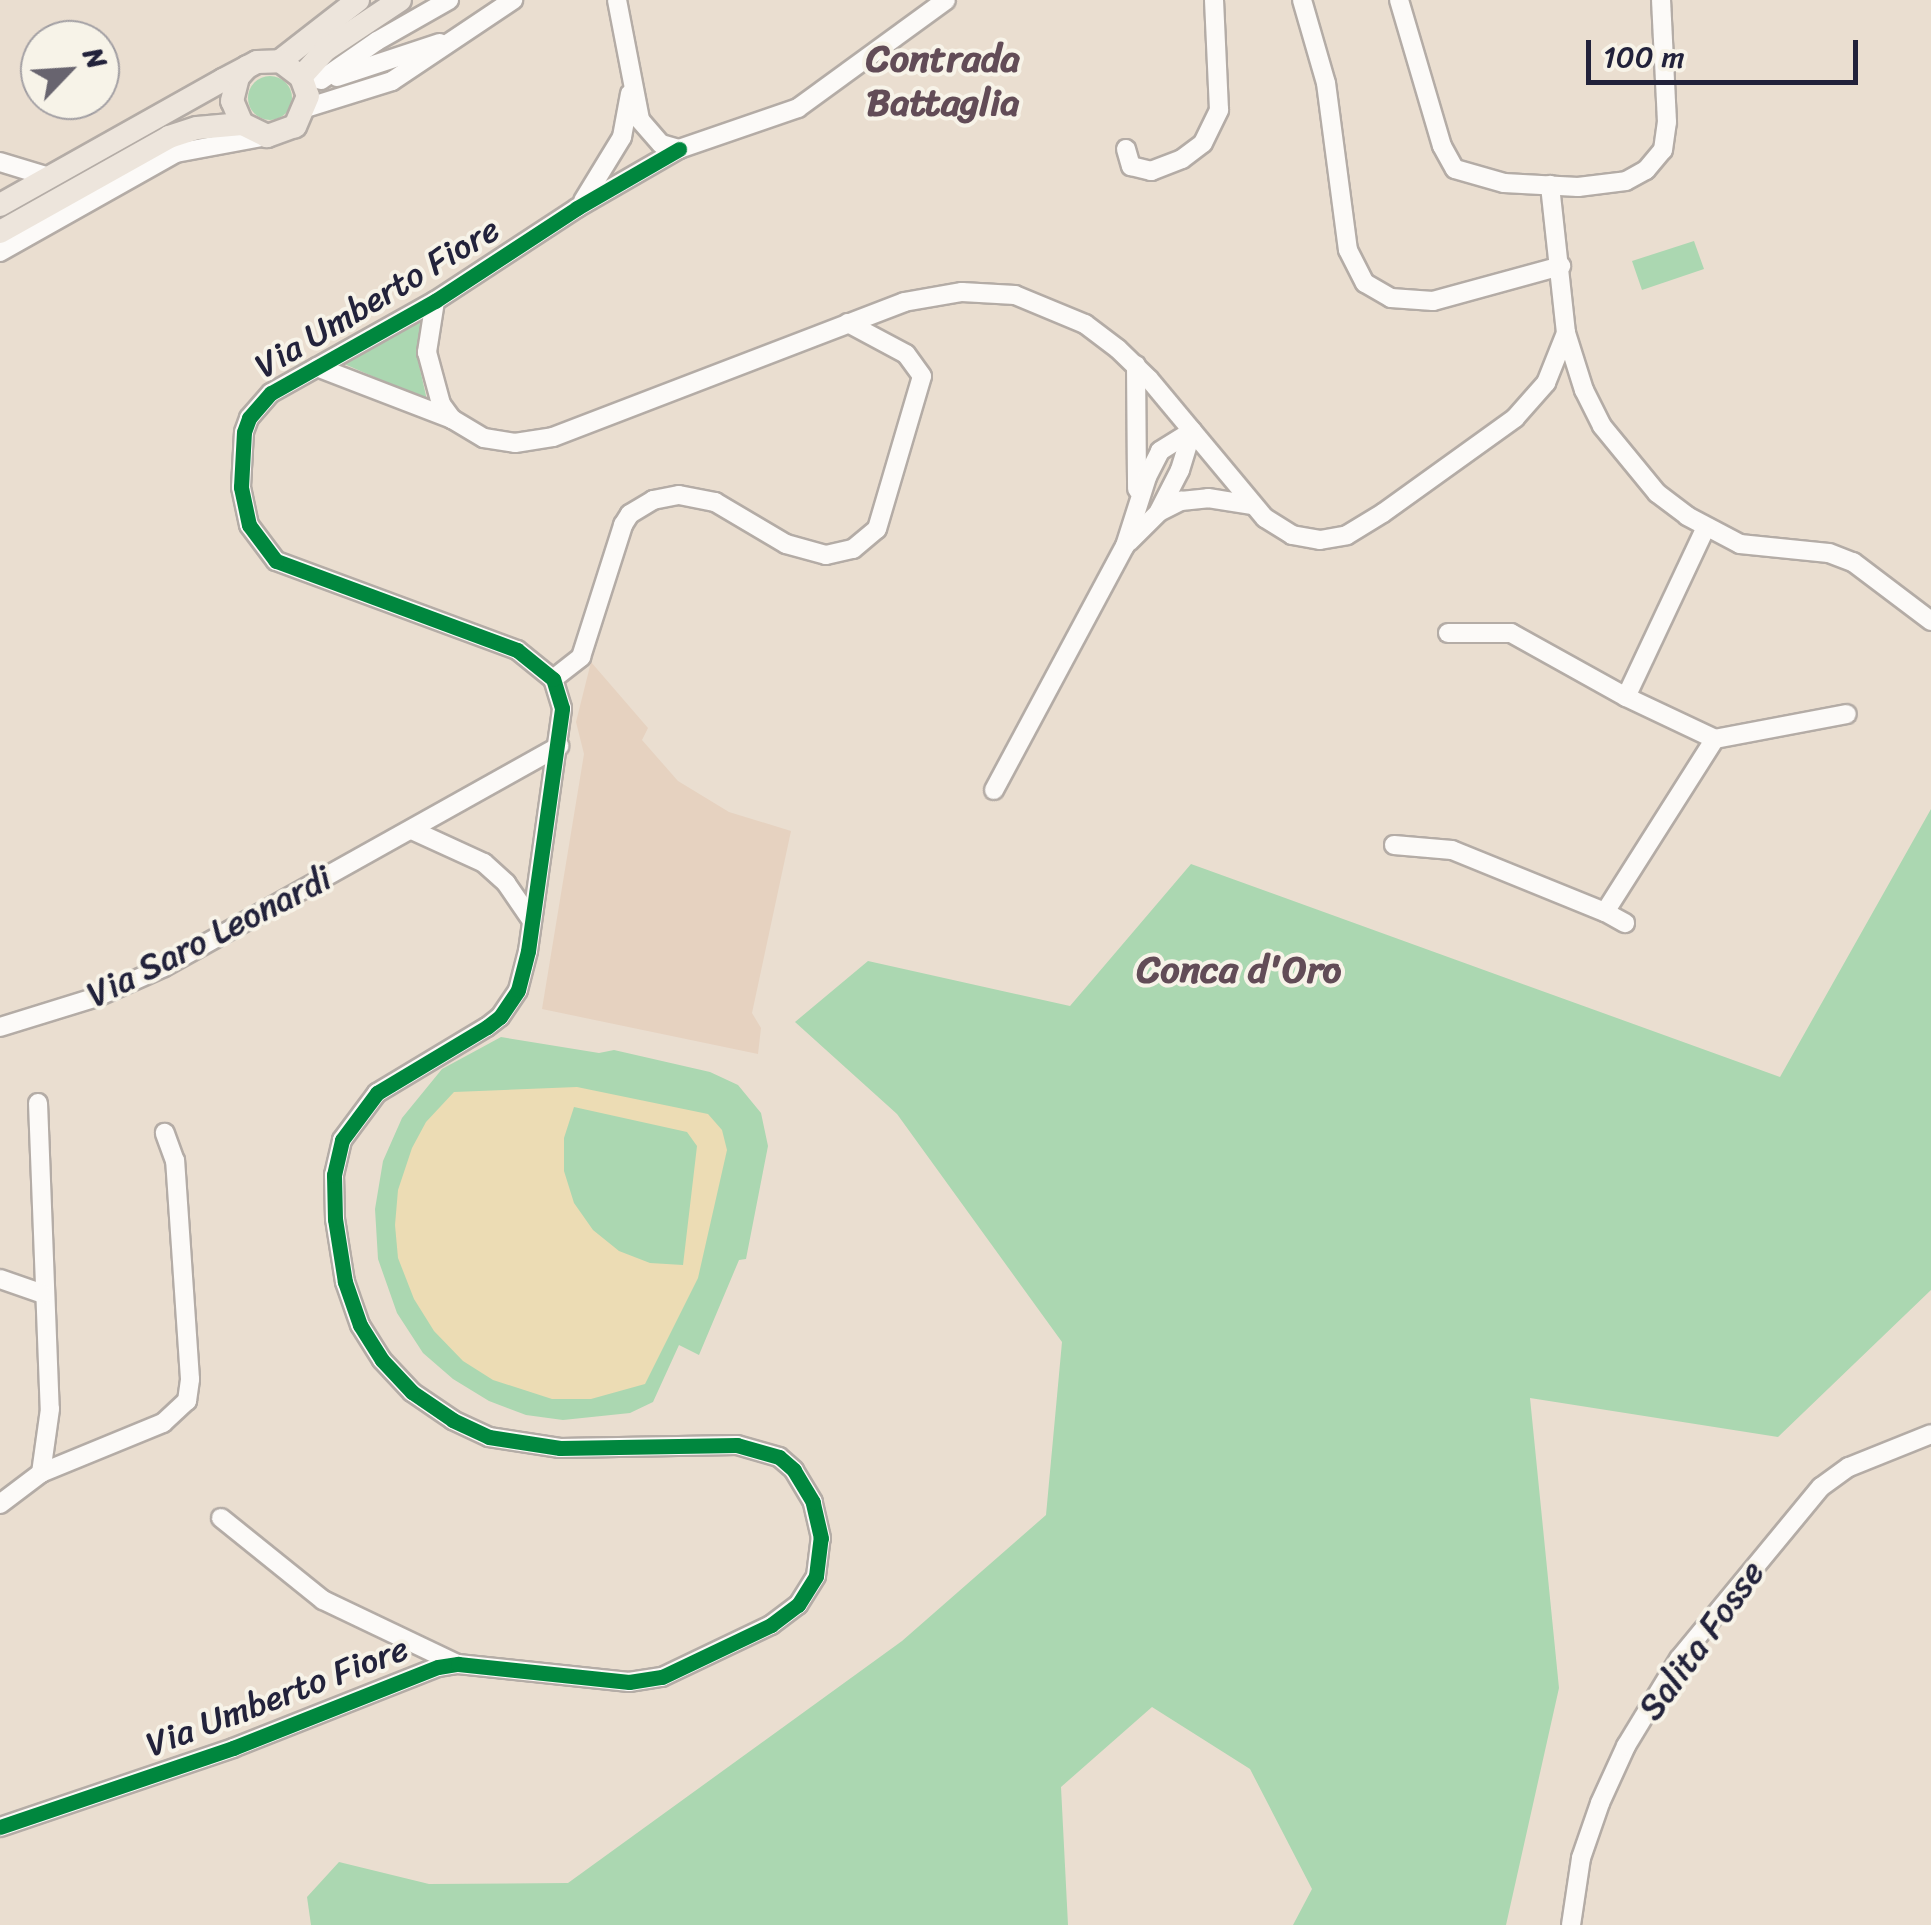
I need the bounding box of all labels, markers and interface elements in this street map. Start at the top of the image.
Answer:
north arrow [20,20,120,120]
scale bar [1591,20,1864,82]
text: 100 m [1603,30,1685,84]
district label: Contrada Battaglia [866,36,1020,125]
text: N [70,39,122,77]
street label: Via Umberto Fiore [247,207,507,387]
street label: Via Saro Leonardi [80,856,338,1016]
district label: Conca d'Oro [1136,947,1342,993]
street label: Salita Fosse [1629,1552,1773,1728]
street label: Via Umberto Fiore [140,1627,414,1765]

